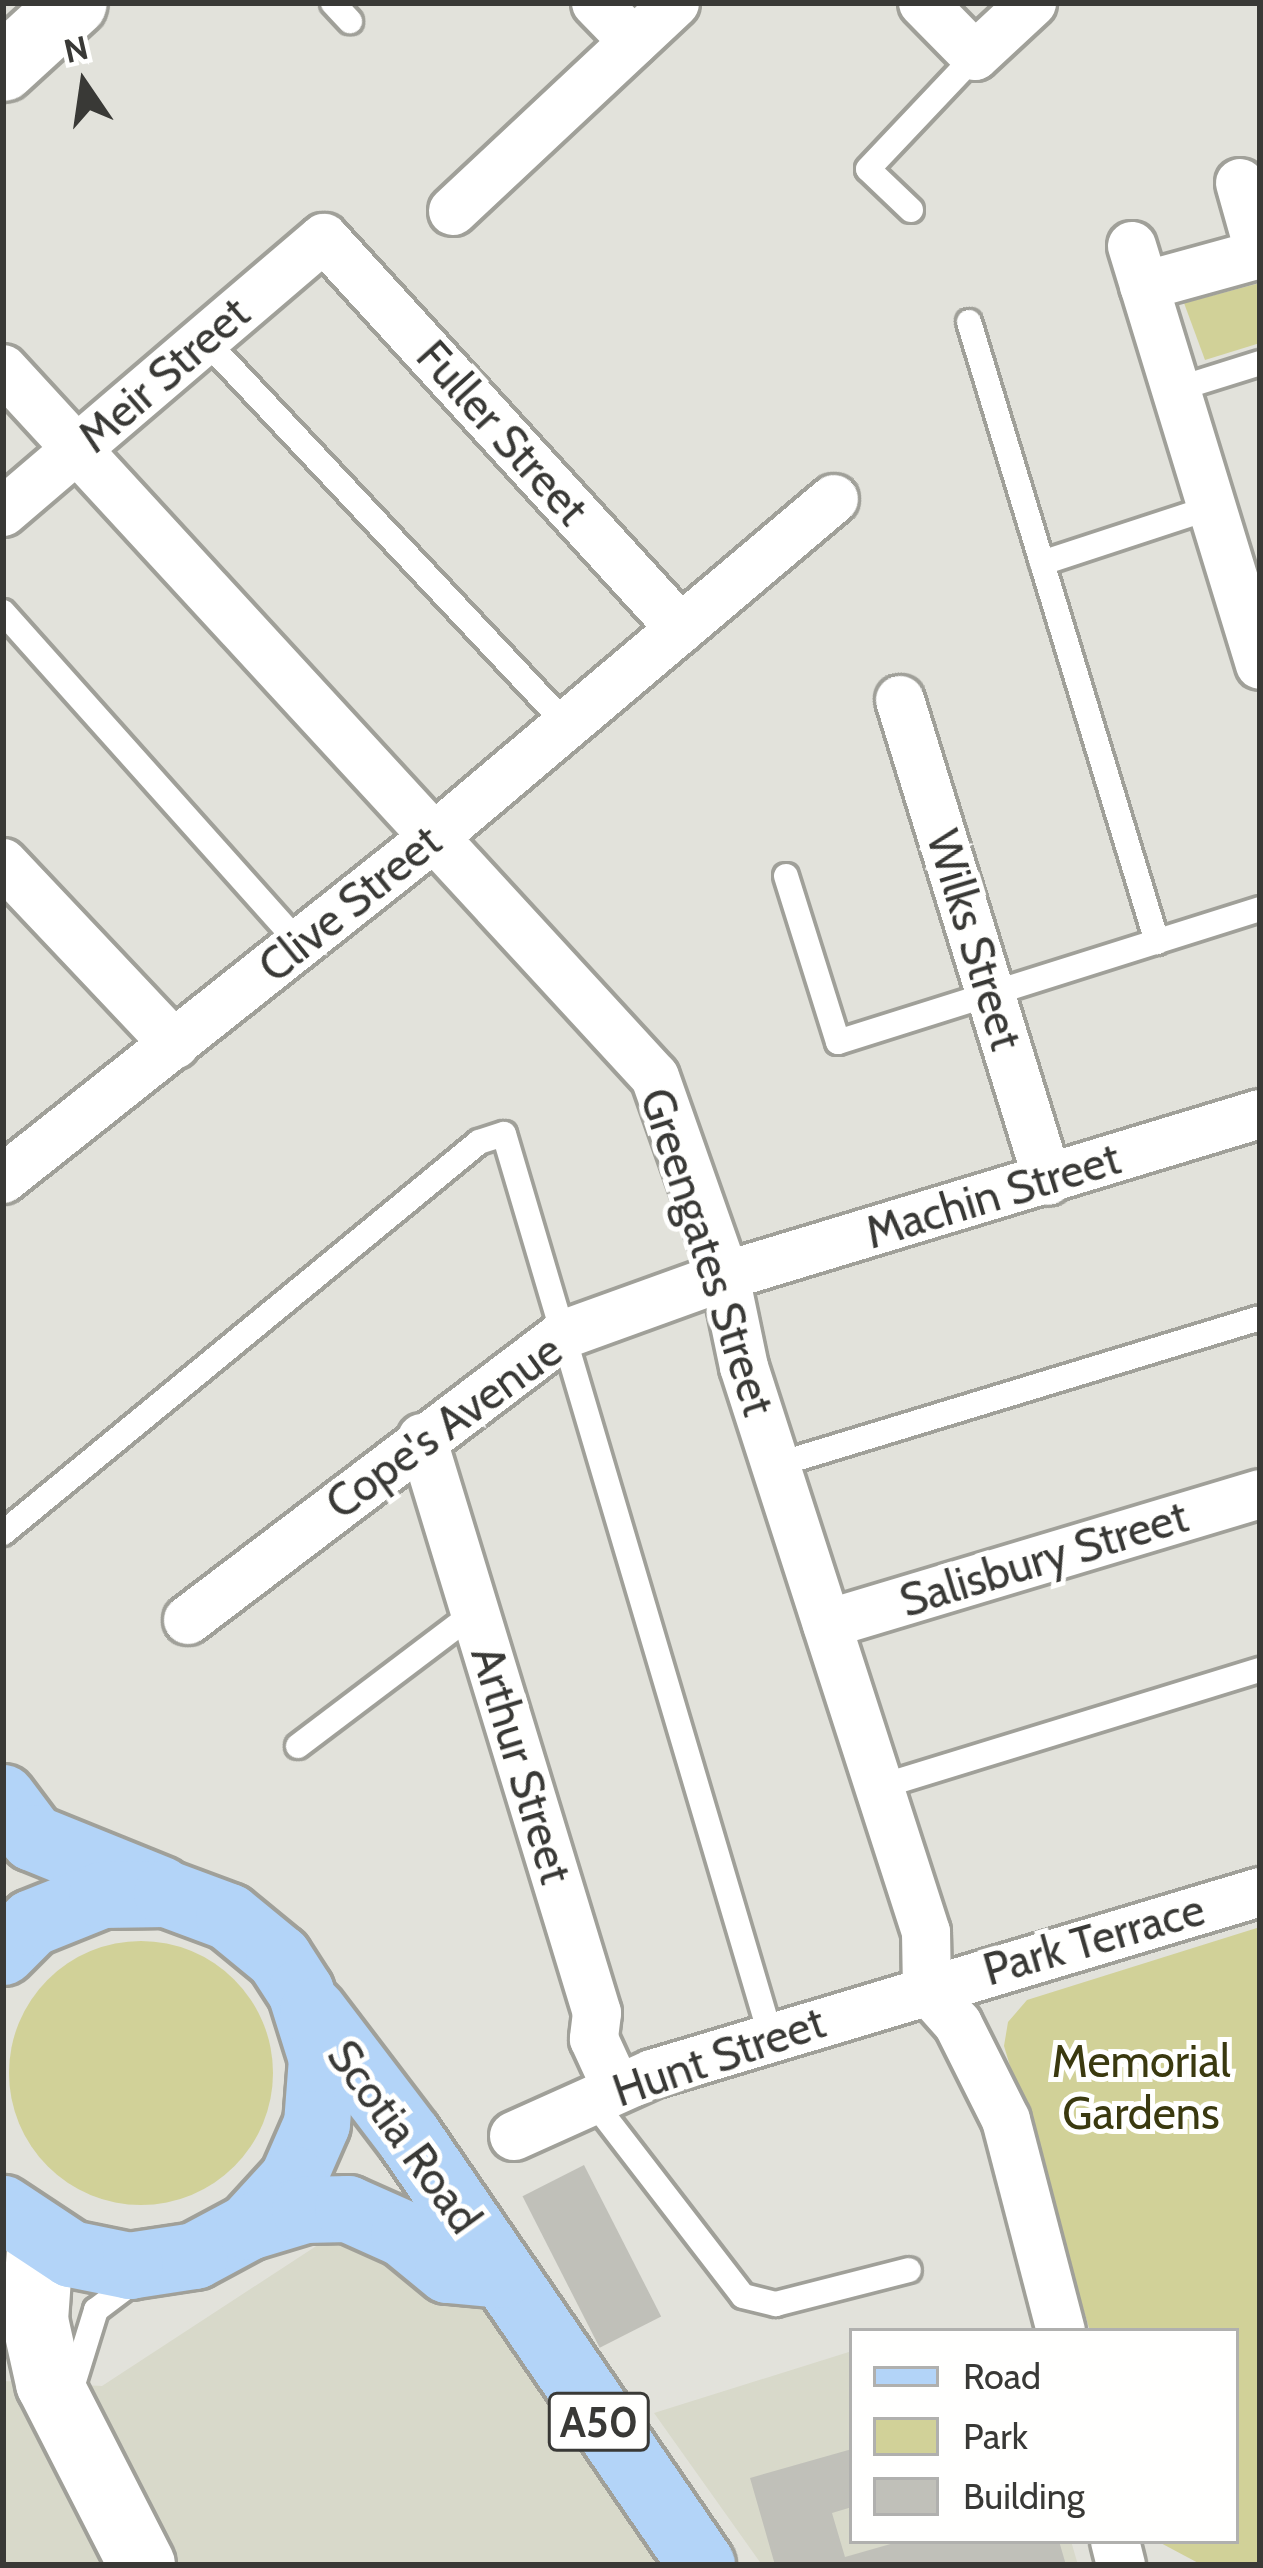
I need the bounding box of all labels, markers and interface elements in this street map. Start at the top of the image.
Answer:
north arrow [24,24,144,144]
text: N [60,27,92,71]
street label: Meir Street [68,286,260,464]
street label: Fuller Street [405,330,599,536]
street label: Clive Street [248,814,452,994]
street label: Wilks Street [915,824,1033,1056]
street label: Greengates Street [629,1082,785,1422]
street label: Machin Street [859,1132,1127,1260]
street label: Cope's Avenue [316,1323,572,1531]
street label: Salisbury Street [894,1490,1194,1628]
street label: Arthur Street [459,1640,583,1890]
street label: Park Terrace [977,1883,1211,1997]
street label: Hunt Street [606,1996,832,2118]
street label: Scotia Road [316,2030,492,2244]
park label: Memorial Gardens [1051,2035,1231,2141]
legend [849,2328,1239,2544]
text: Road [963,2354,1041,2398]
road number: A50 [545,2386,653,2458]
text: Park [963,2414,1028,2458]
text: Building [963,2474,1085,2518]

